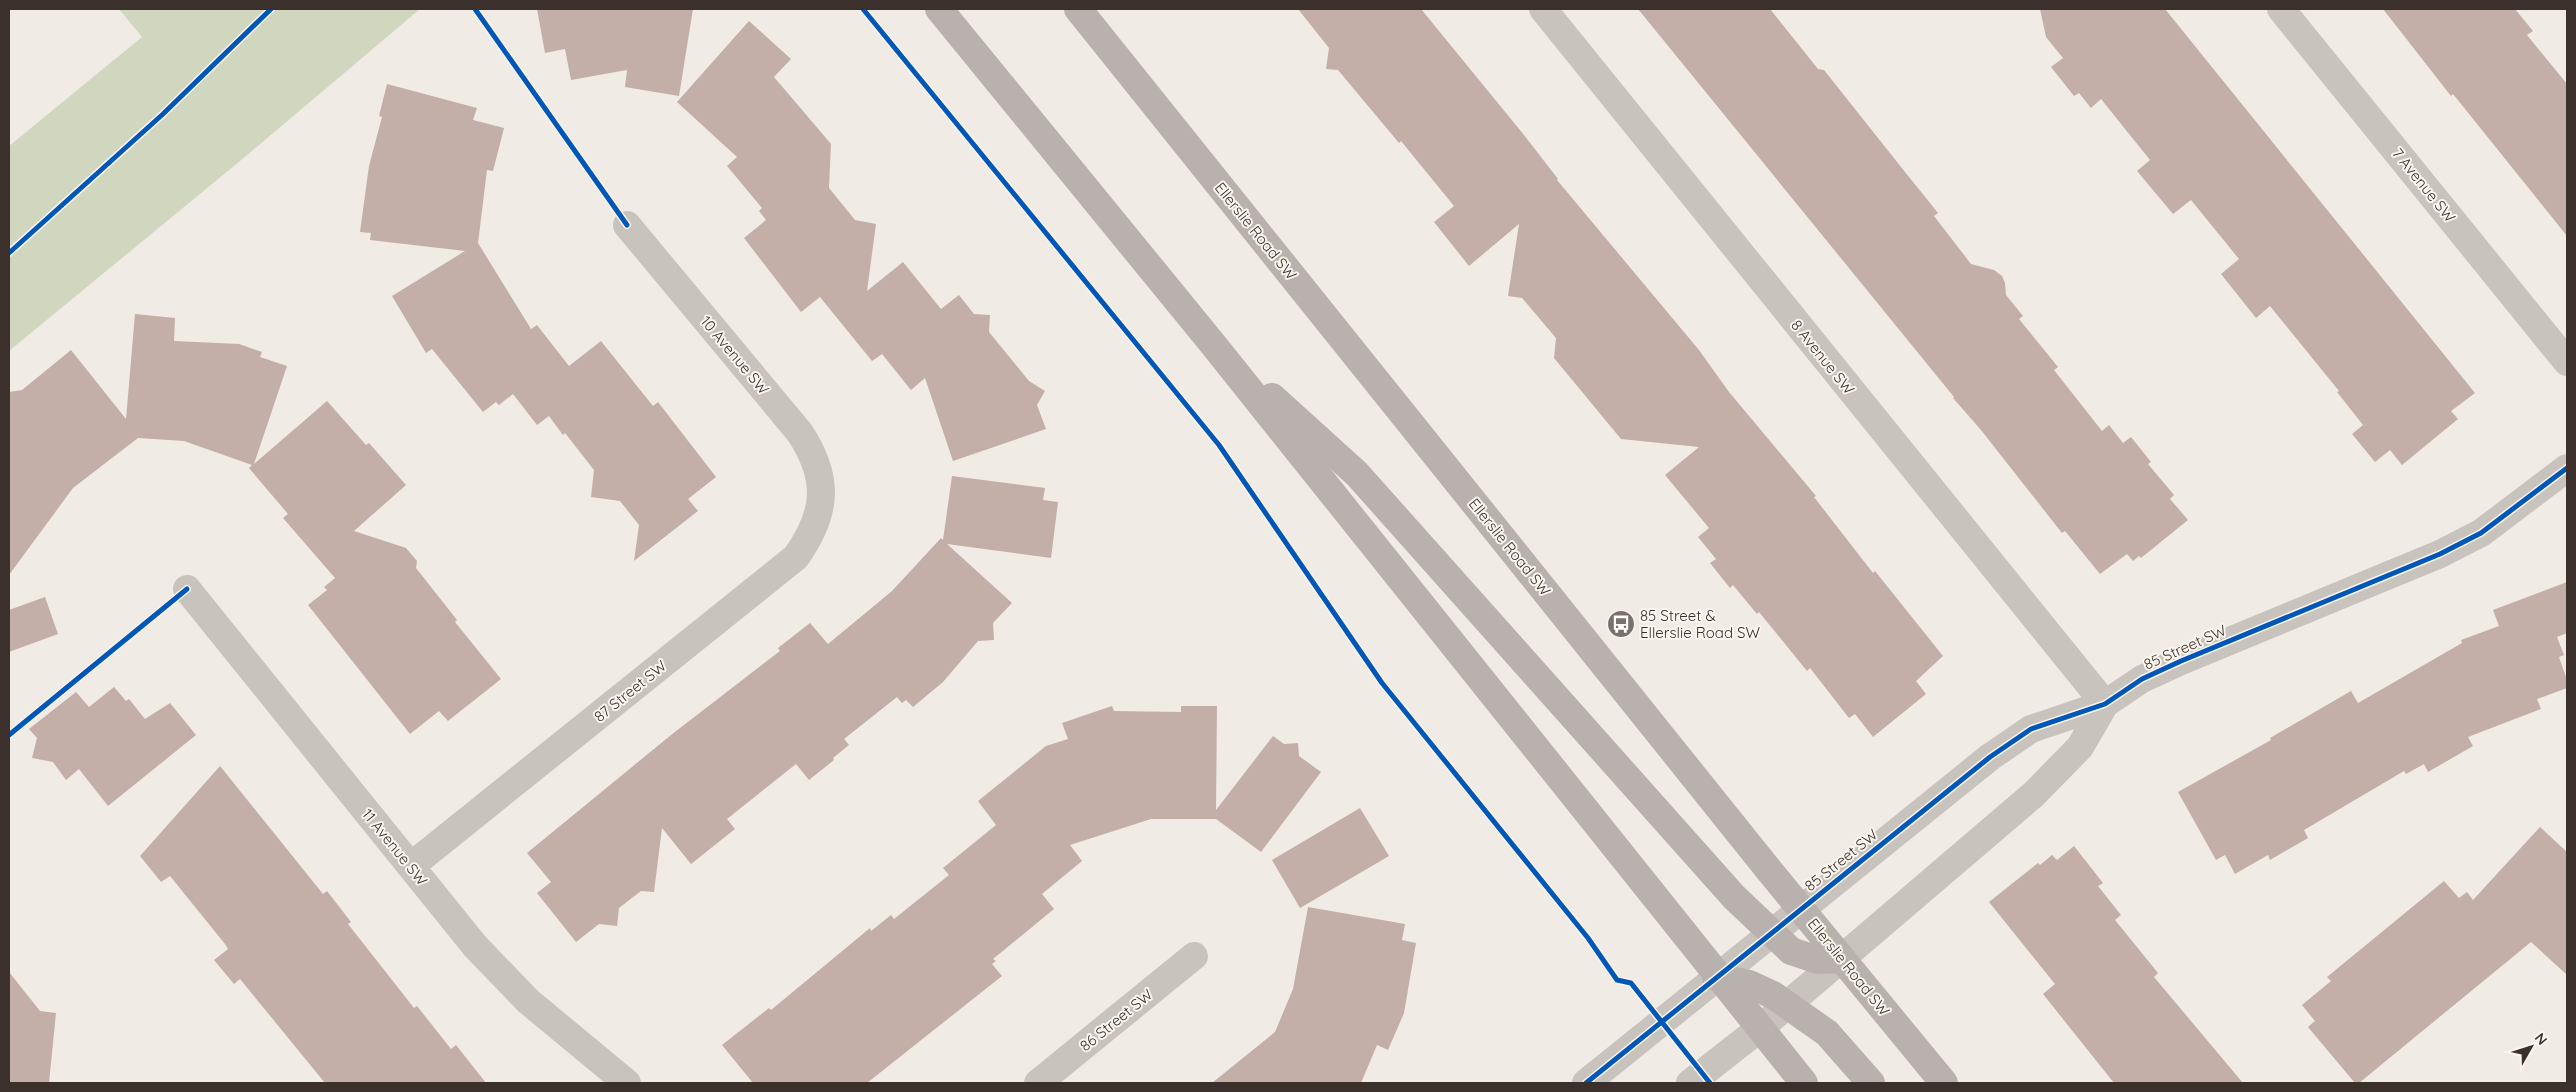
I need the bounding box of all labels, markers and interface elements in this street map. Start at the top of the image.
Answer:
street label: 7 Avenue SW [2388,144,2460,226]
street label: Ellerslie Road SW [1211,178,1301,284]
street label: 10 Avenue SW [697,312,774,399]
street label: 8 Avenue SW [1787,316,1859,399]
street label: Ellerslie Road SW [1465,494,1555,600]
place label: 85 Street & Ellerslie Road SW [1640,606,1761,642]
bus stop icon: 85 Street & Ellerslie Road SW [1606,609,1636,639]
street label: 85 Street SW [2141,620,2230,674]
street label: 87 Street SW [590,656,670,726]
street label: 11 Avenue SW [358,805,432,890]
street label: 85 Street SW [1801,824,1882,895]
street label: Ellerslie Road SW [1804,914,1894,1020]
street label: 86 Street SW [1076,985,1157,1055]
north arrow [2506,1022,2556,1072]
text: N [2531,1029,2551,1048]

